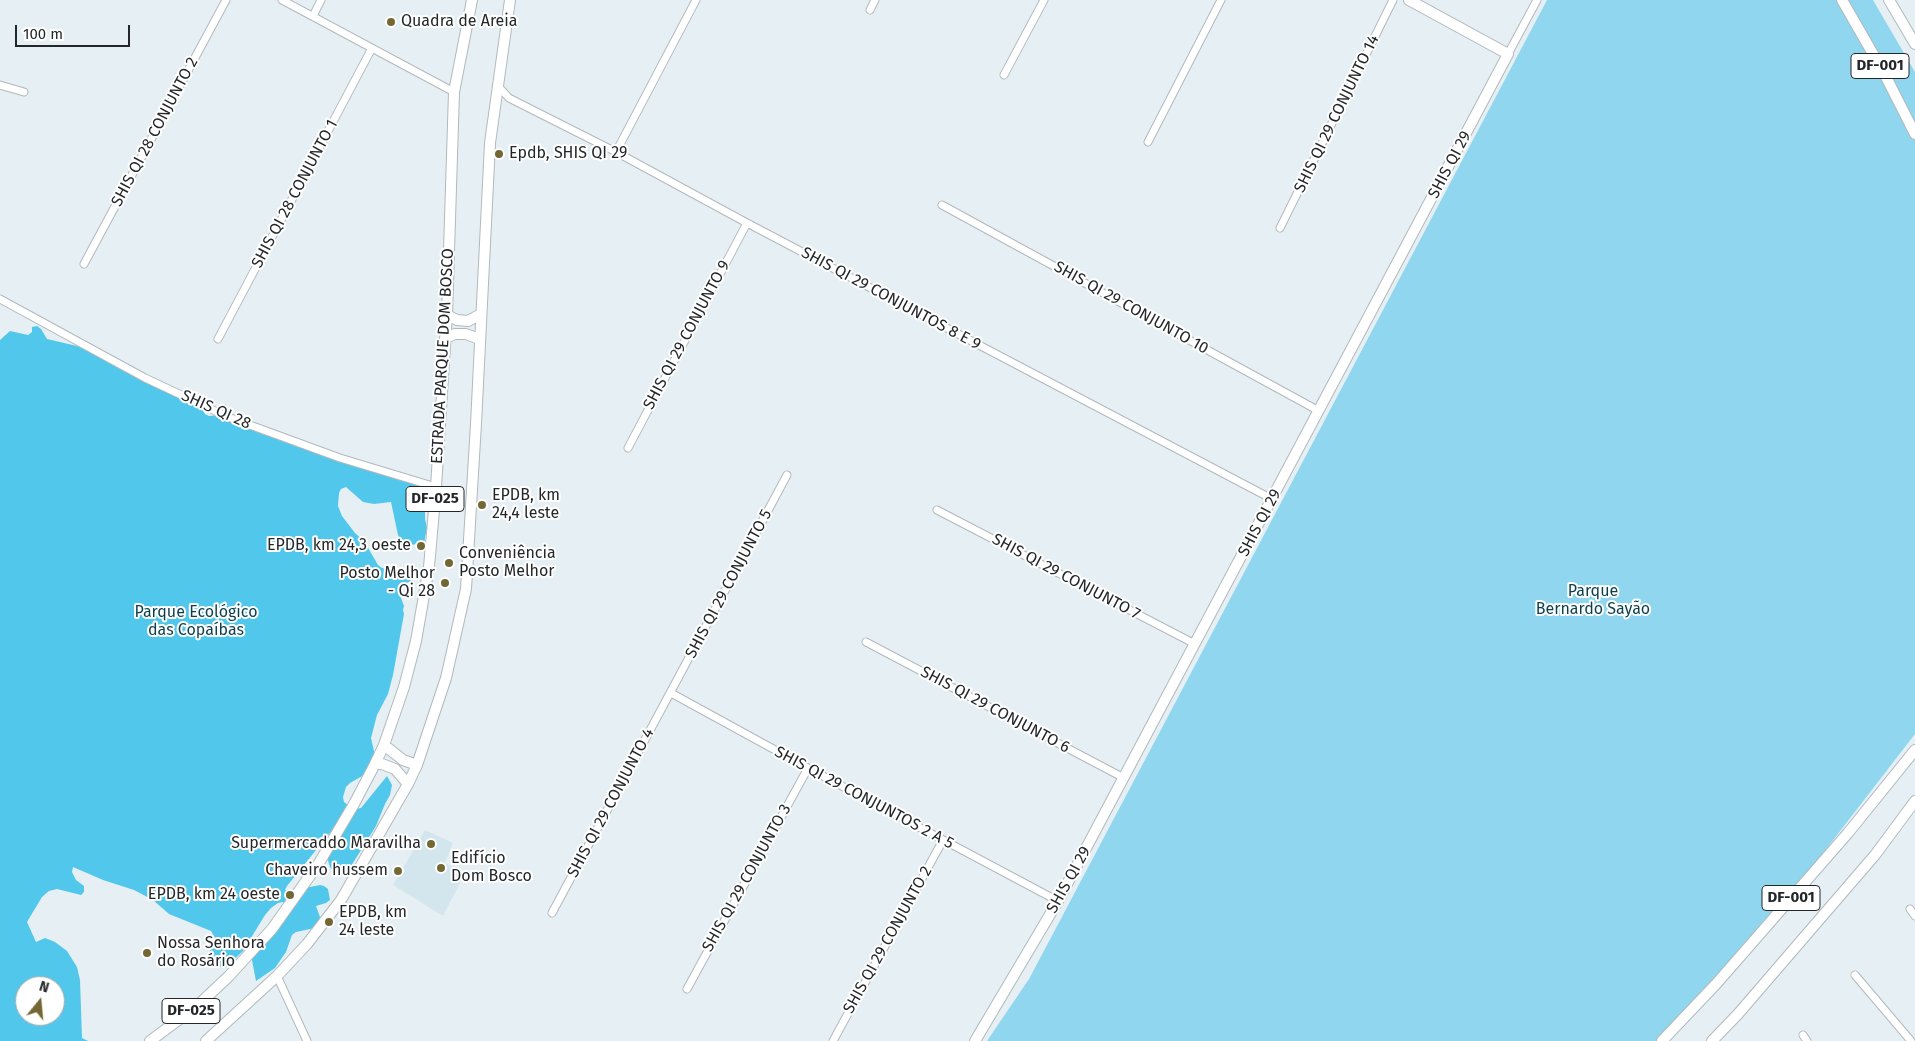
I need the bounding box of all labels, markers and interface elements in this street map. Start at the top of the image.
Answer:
place label: Quadra de Areia [401,12,518,32]
scale bar [18,15,132,47]
marker: Quadra de Areia [385,16,397,28]
text: 100 m [23,25,63,43]
street label: SHIS QI 29 CONJUNTO 14 [1290,32,1384,196]
street label: SHIS QI 28 CONJUNTO 2 [107,54,203,210]
road number: DF-001 [1851,54,1909,78]
street label: SHIS QI 28 CONJUNTO 1 [248,117,342,271]
street label: SHIS QI 29 [1424,128,1476,202]
place label: Epdb, SHIS QI 29 [509,144,627,164]
marker: Epdb, SHIS QI 29 [493,148,505,160]
street label: SHIS QI 29 CONJUNTOS 8 E 9 [798,243,984,355]
street label: ESTRADA PARQUE DOM BOSCO [428,248,458,464]
street label: SHIS QI 29 CONJUNTO 9 [640,257,734,413]
street label: SHIS QI 29 CONJUNTO 10 [1050,258,1212,358]
street label: SHIS QI 28 [178,386,254,434]
road number: DF-025 [406,486,464,512]
place label: EPDB, km 24,4 leste [492,486,560,524]
street label: SHIS QI 29 [1234,486,1286,560]
marker: EPDB, km 24,4 leste [476,499,488,511]
street label: SHIS QI 29 CONJUNTO 5 [682,506,776,662]
street label: SHIS QI 29 CONJUNTO 7 [989,530,1143,624]
place label: EPDB, km 24,3 oeste [267,536,411,556]
marker: EPDB, km 24,3 oeste [415,540,427,552]
place label: Conveniência Posto Melhor [459,544,556,582]
marker: Conveniência Posto Melhor [443,557,455,569]
place label: Posto Melhor - Qi 28 [339,564,435,602]
marker: Posto Melhor - Qi 28 [439,577,451,589]
park label: Parque Bernardo Sayão [1536,582,1650,620]
park label: Parque Ecológico das Copaíbas [134,603,258,641]
street label: SHIS QI 29 CONJUNTO 6 [917,662,1073,758]
street label: SHIS QI 29 CONJUNTO 4 [563,725,659,881]
street label: SHIS QI 29 CONJUNTOS 2 A 5 [771,743,957,853]
street label: SHIS QI 29 CONJUNTO 3 [698,801,796,955]
place label: Supermercaddo Maravilha [231,834,421,854]
marker: Supermercaddo Maravilha [425,838,437,850]
street label: SHIS QI 29 [1043,843,1095,917]
place label: Edifício Dom Bosco [451,849,532,887]
place label: Chaveiro hussem [265,861,388,881]
marker: Edifício Dom Bosco [435,862,447,874]
street label: SHIS QI 29 CONJUNTO 2 [839,863,937,1017]
marker: Chaveiro hussem [392,865,404,877]
place label: EPDB, km 24 oeste [148,885,280,905]
road number: DF-001 [1762,886,1820,910]
marker: EPDB, km 24 oeste [284,889,296,901]
place label: EPDB, km 24 leste [339,903,407,941]
marker: EPDB, km 24 leste [323,916,335,928]
place label: Nossa Senhora do Rosário [157,934,265,972]
marker: Nossa Senhora do Rosário [141,947,153,959]
north arrow [15,976,65,1026]
text: N [37,978,51,997]
road number: DF-025 [162,998,220,1024]

